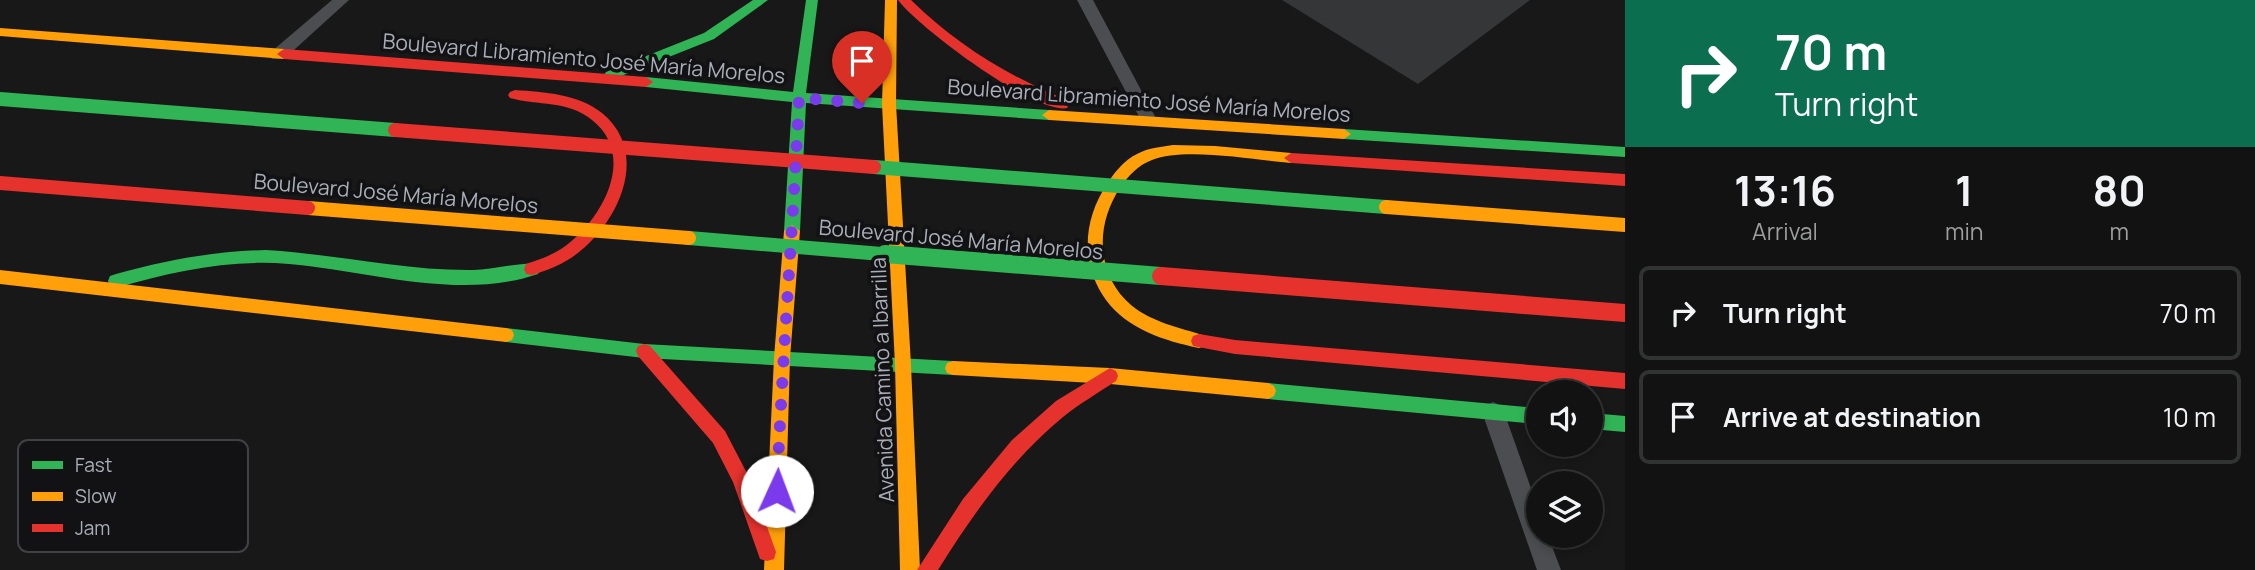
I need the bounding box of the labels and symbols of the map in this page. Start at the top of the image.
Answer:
street label: Boulevard Libramiento José María Morelos [382,26,786,90]
pin [832,31,892,103]
street label: Boulevard Libramiento José María Morelos [946,72,1352,128]
street label: Boulevard José María Morelos [253,167,539,219]
street label: Boulevard José María Morelos [818,213,1104,265]
street label: Avenida Camino a Ibarrilla [864,257,900,503]
legend [18,440,248,552]
text: Fast [75,452,112,478]
position arrow [740,454,814,528]
text: Slow [75,483,117,509]
text: Jam [75,515,110,541]

